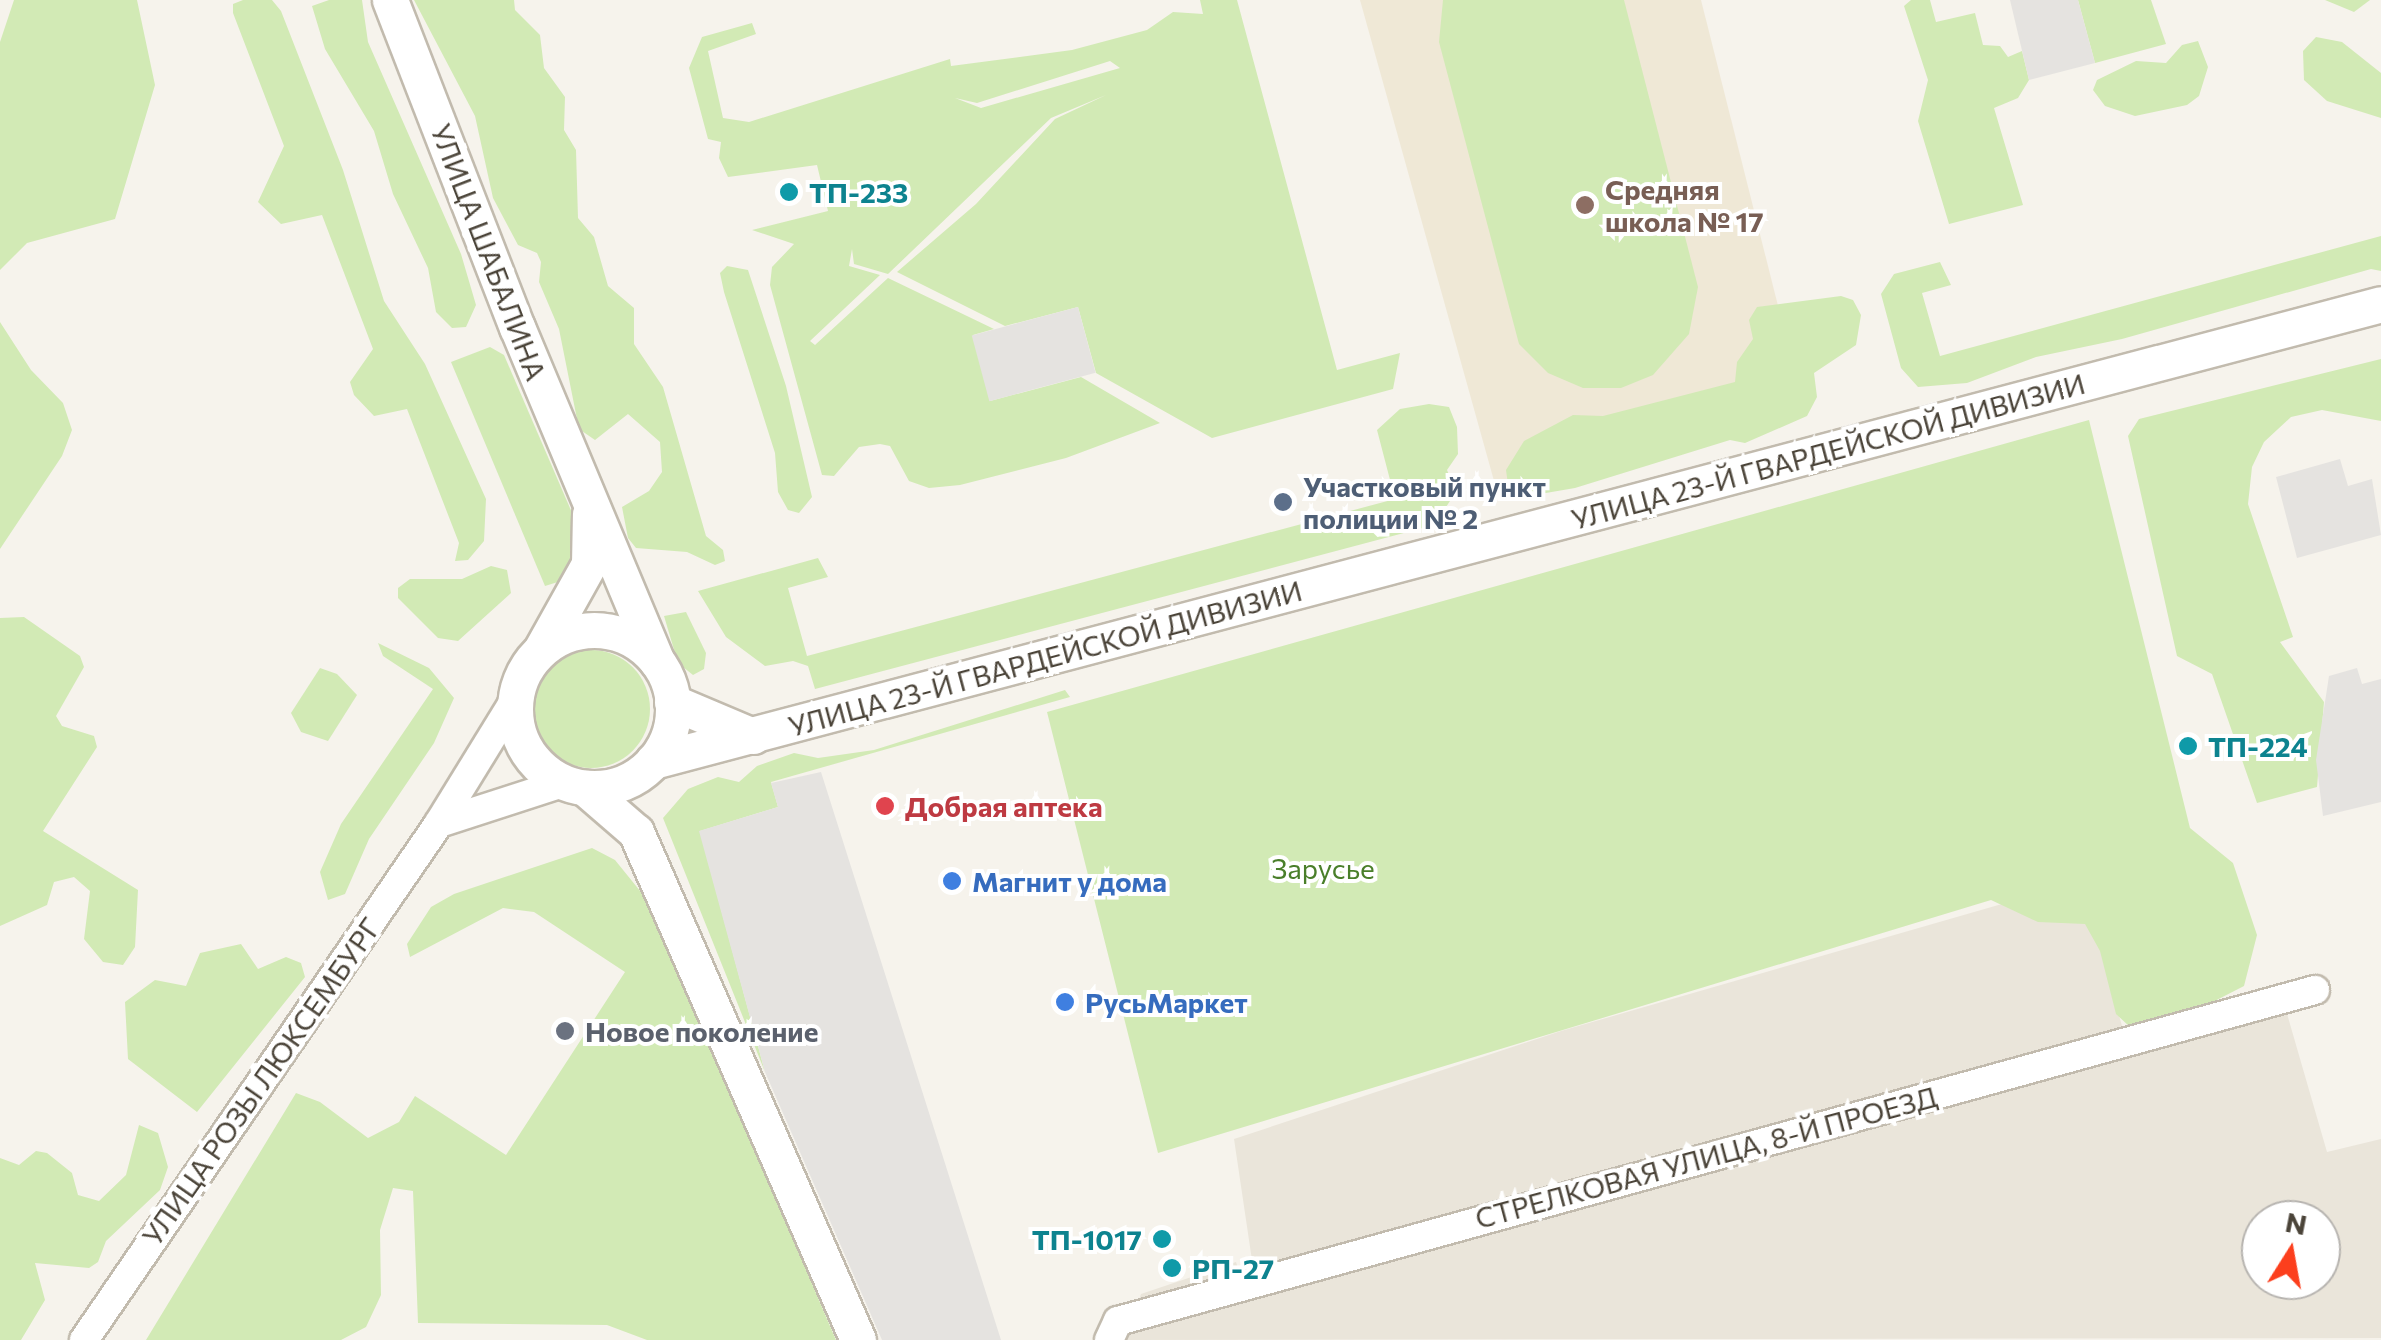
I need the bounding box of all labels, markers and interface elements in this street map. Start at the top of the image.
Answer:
street label: УЛИЦА ШАБАЛИНА [425,119,553,385]
place label: Средняя школа № 17 [1605,172,1764,238]
place label: ТП-233 [809,175,908,209]
marker: ТП-233 [778,181,800,203]
marker: Средняя школа № 17 [1574,194,1596,216]
street label: УЛИЦА 23-Й ГВАРДЕЙСКОЙ ДИВИЗИИ [1567,366,2089,536]
place label: Участковый пункт полиции № 2 [1303,469,1546,535]
marker: Участковый пункт полиции № 2 [1272,491,1294,513]
street label: УЛИЦА 23-Й ГВАРДЕЙСКОЙ ДИВИЗИИ [784,573,1306,743]
place label: ТП-224 [2208,729,2308,763]
marker: ТП-224 [2177,735,2199,757]
place label: Добрая аптека [905,789,1103,823]
marker: Добрая аптека [874,795,896,817]
park label: Зарусье [1271,851,1375,885]
place label: Магнит у дома [972,864,1167,898]
marker: Магнит у дома [941,870,963,892]
street label: УЛИЦА РОЗЫ ЛЮКСЕМБУРГ [135,911,387,1251]
place label: РусьМаркет [1085,985,1248,1019]
marker: РусьМаркет [1054,991,1076,1013]
place label: Новое поколение [585,1014,818,1048]
marker: Новое поколение [554,1020,576,1042]
street label: СТРЕЛКОВАЯ УЛИЦА, 8-Й ПРОЕЗД [1471,1079,1941,1235]
north arrow [2241,1200,2341,1300]
text: N [2283,1204,2310,1241]
place label: ТП-1017 [1032,1222,1142,1256]
marker: ТП-1017 [1151,1228,1173,1250]
place label: РП-27 [1192,1251,1274,1285]
marker: РП-27 [1161,1257,1183,1279]

